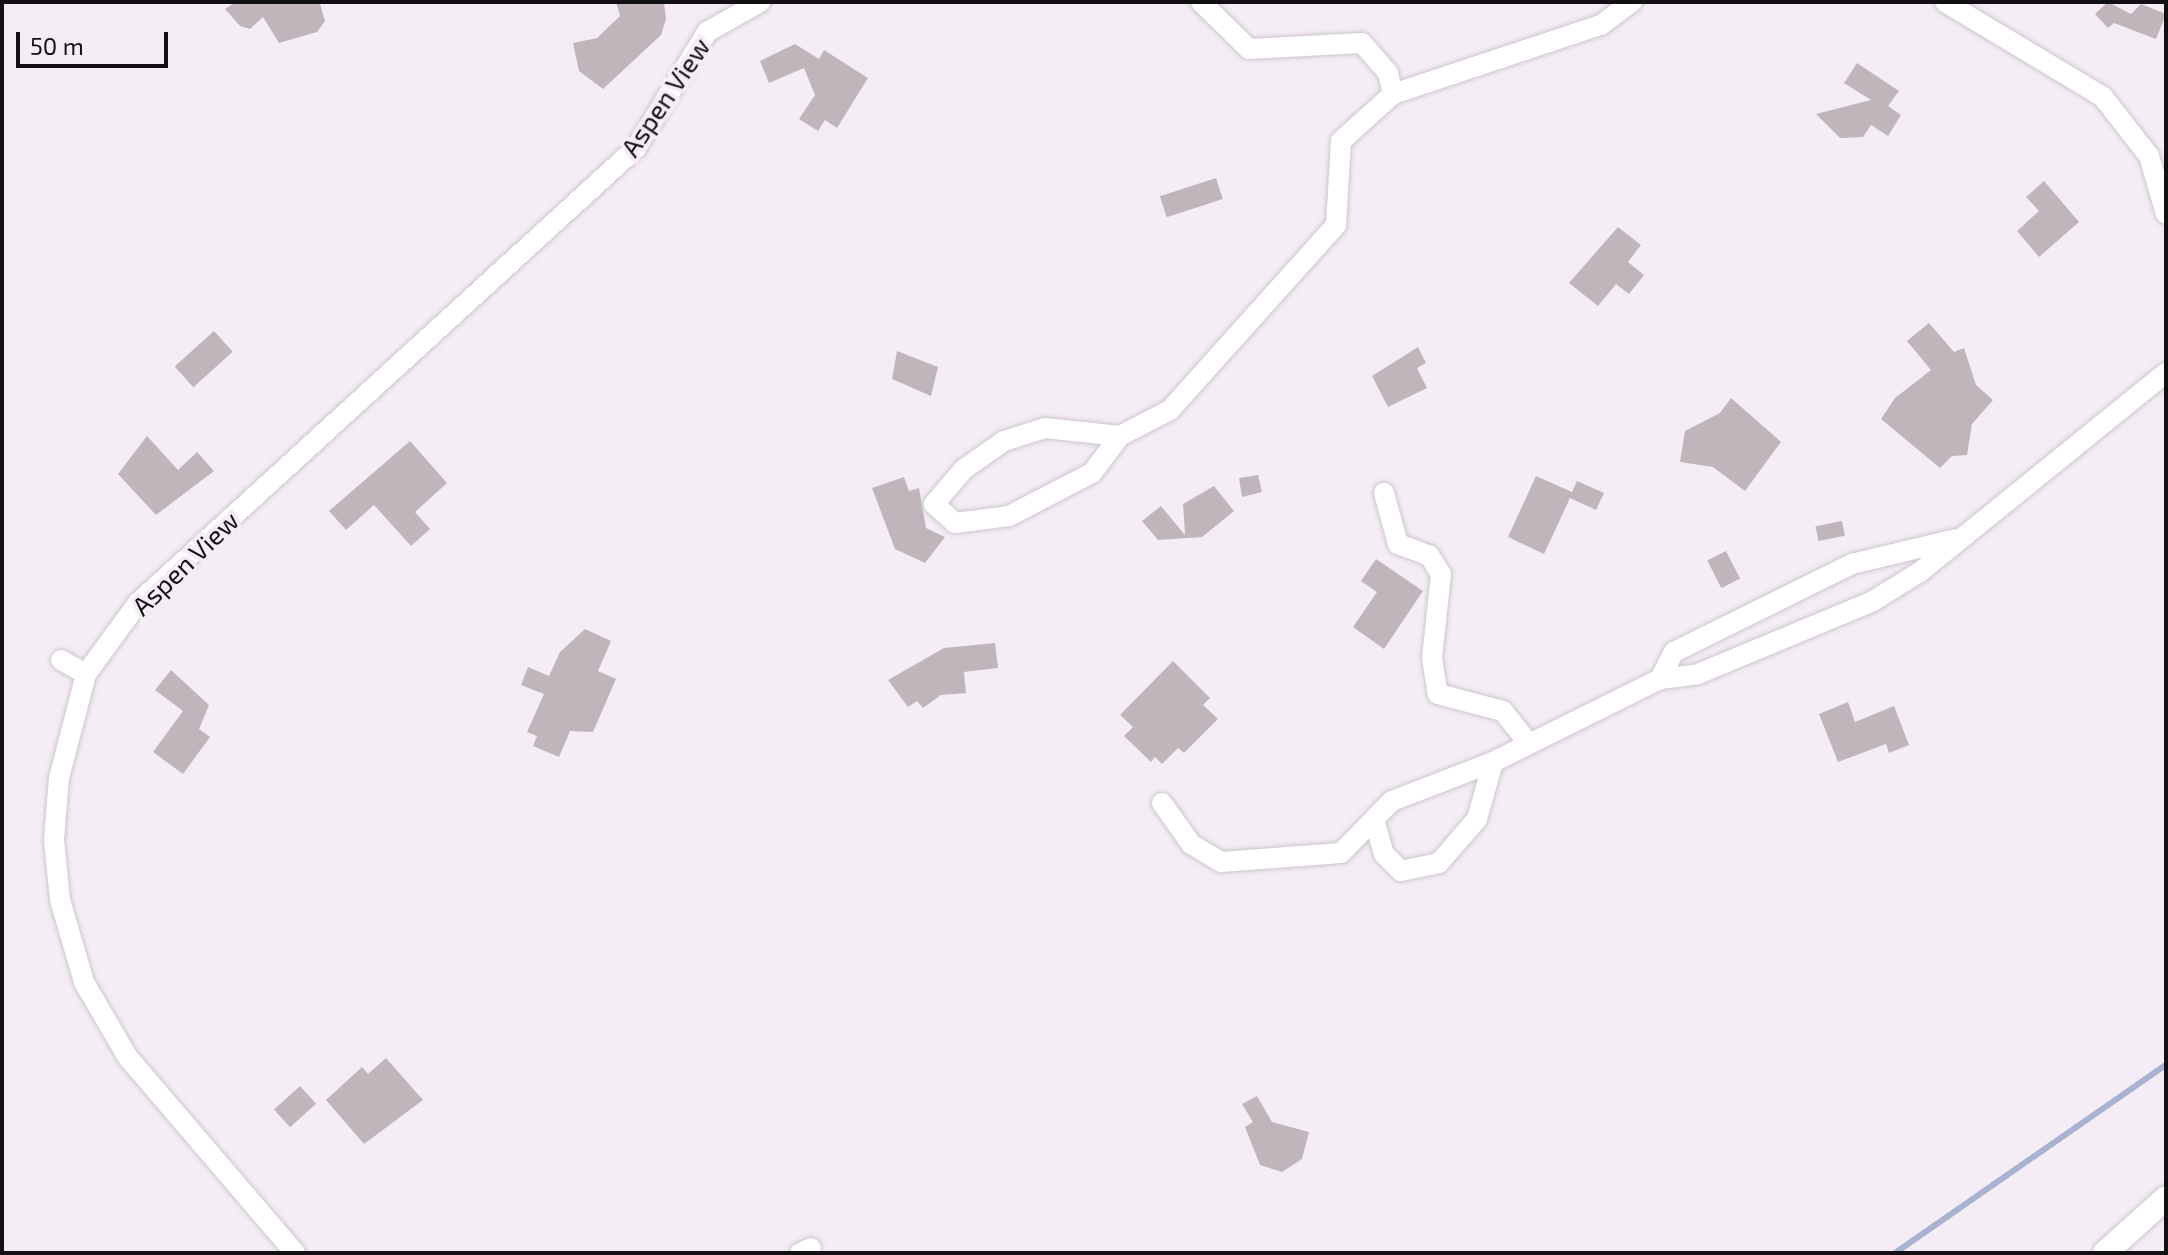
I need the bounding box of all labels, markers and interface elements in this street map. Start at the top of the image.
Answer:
scale bar [20,16,172,66]
text: 50 m [30,31,84,60]
street label: Aspen View [614,31,716,163]
street label: Aspen View [125,504,245,622]

